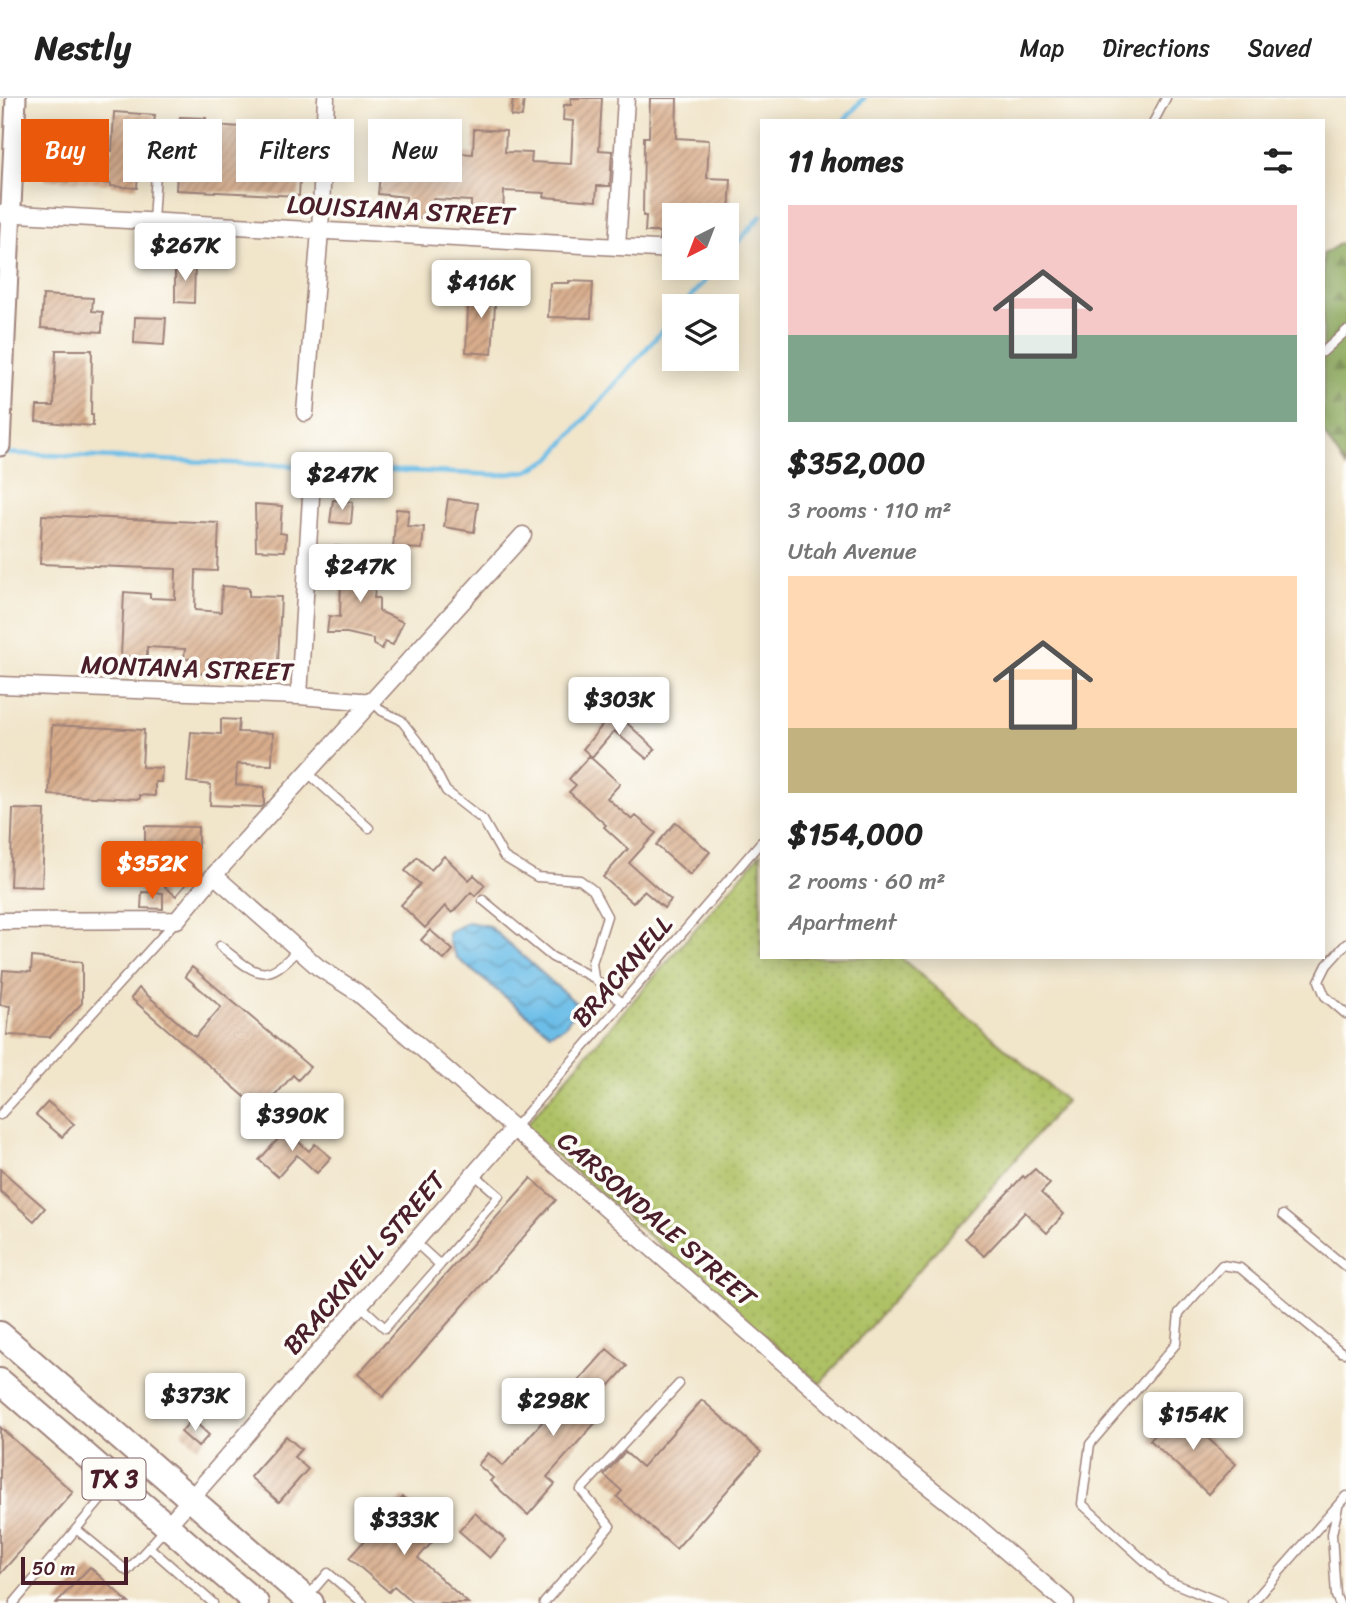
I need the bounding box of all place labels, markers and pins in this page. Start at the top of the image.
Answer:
pin: $267K [136,223,234,283]
pin: $416K [432,260,530,320]
pin: $247K [293,452,391,512]
pin: $247K [311,545,409,604]
pin: $303K [570,678,668,737]
pin: $352K [103,842,201,901]
pin: $390K [243,1094,341,1153]
pin: $373K [146,1374,244,1433]
pin: $298K [504,1378,602,1438]
pin: $154K [1144,1392,1242,1452]
pin: $333K [355,1498,453,1557]

